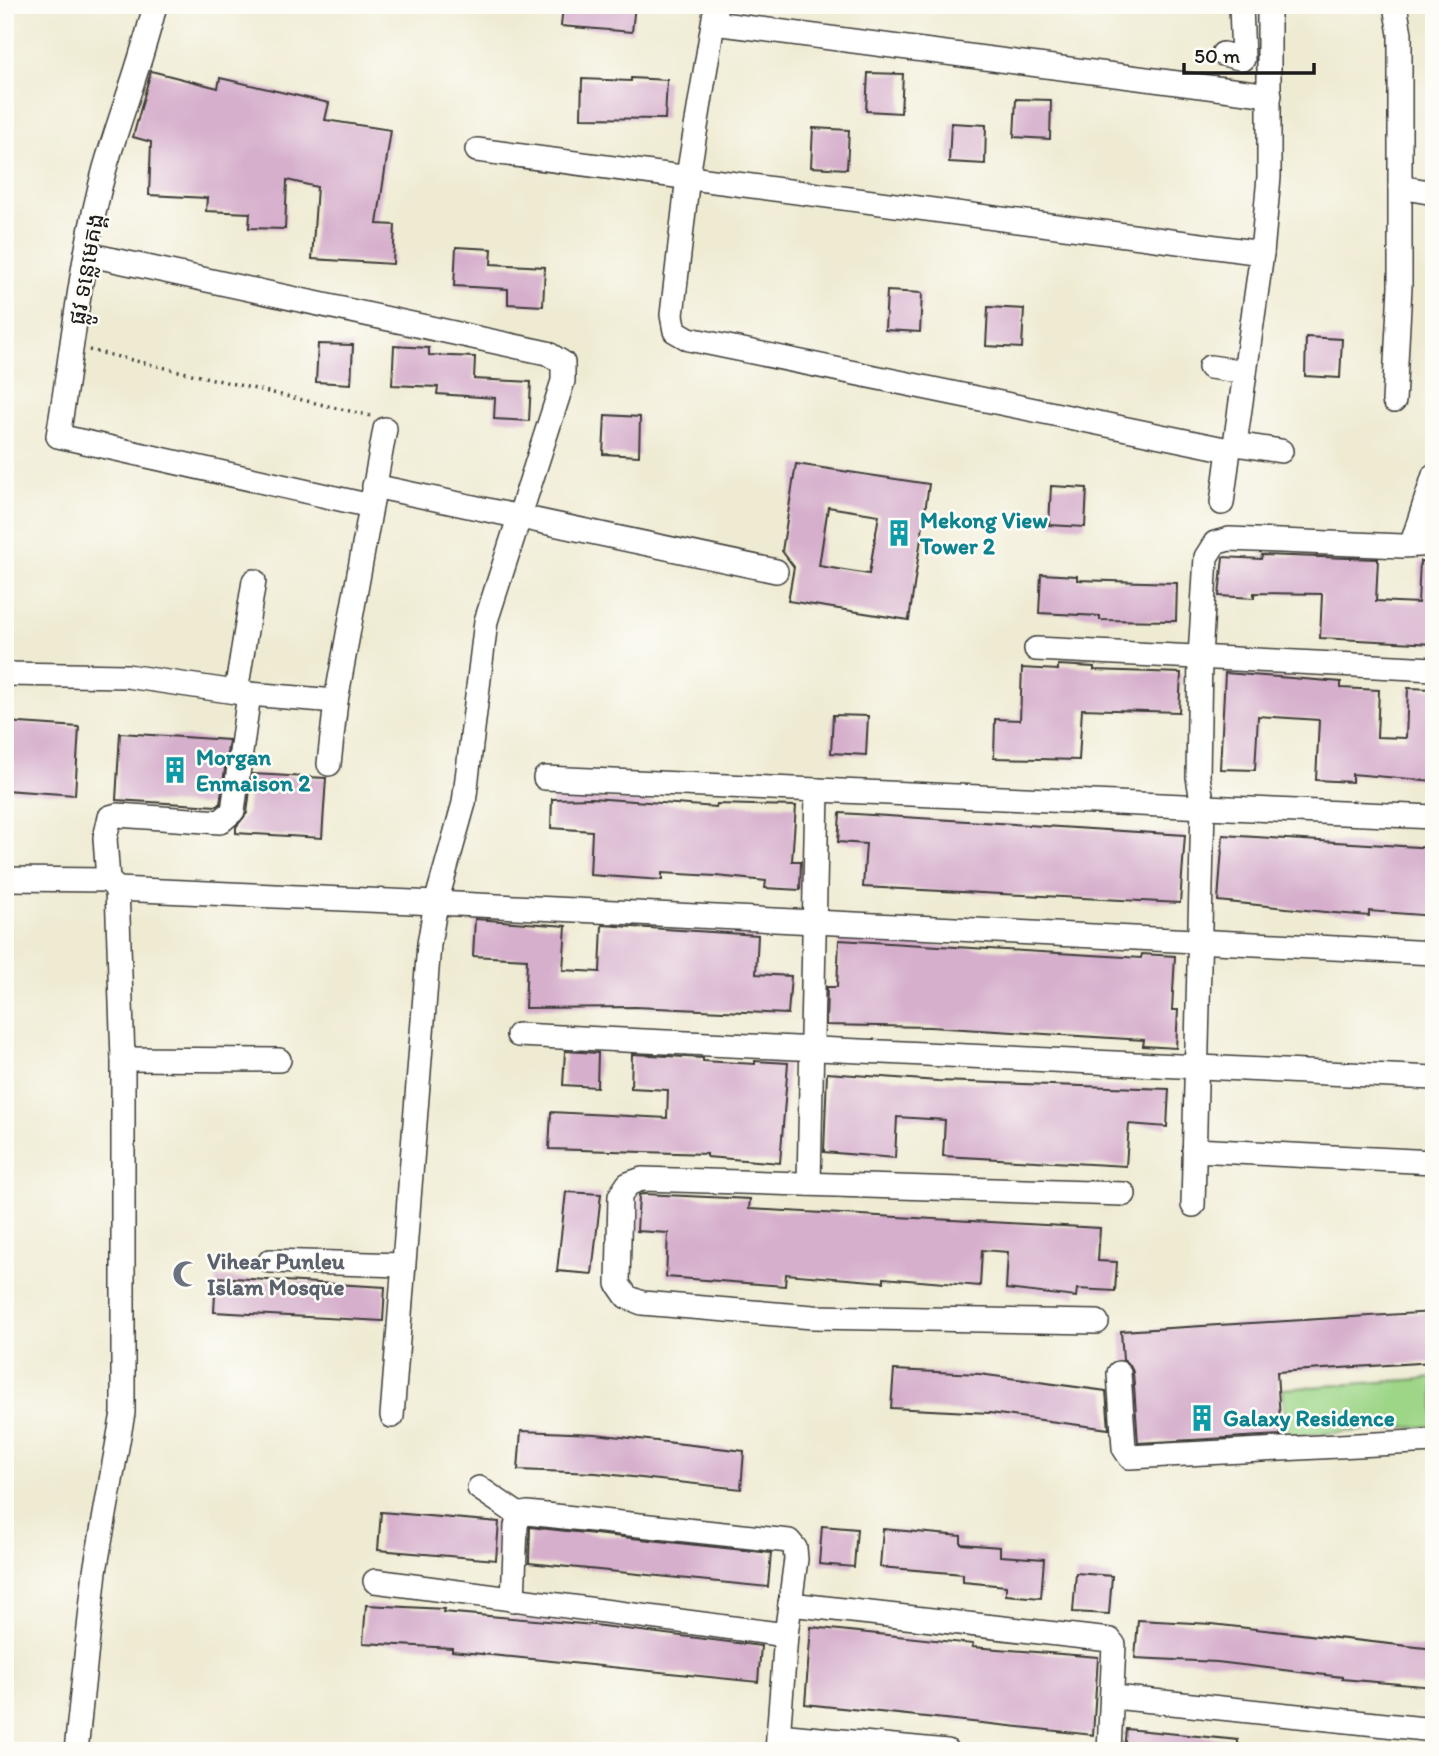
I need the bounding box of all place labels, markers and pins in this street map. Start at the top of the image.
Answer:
place label: Mekong View Tower 2 [919,506,1048,560]
building icon: Mekong View Tower 2 [884,518,914,548]
place label: Morgan Enmaison 2 [196,743,311,797]
building icon: Morgan Enmaison 2 [160,755,190,785]
place label: Vihear Punleu Islam Mosque [207,1247,345,1301]
mosque icon: Vihear Punleu Islam Mosque [171,1259,201,1289]
building icon: Galaxy Residence [1187,1403,1217,1433]
place label: Galaxy Residence [1223,1404,1395,1432]

